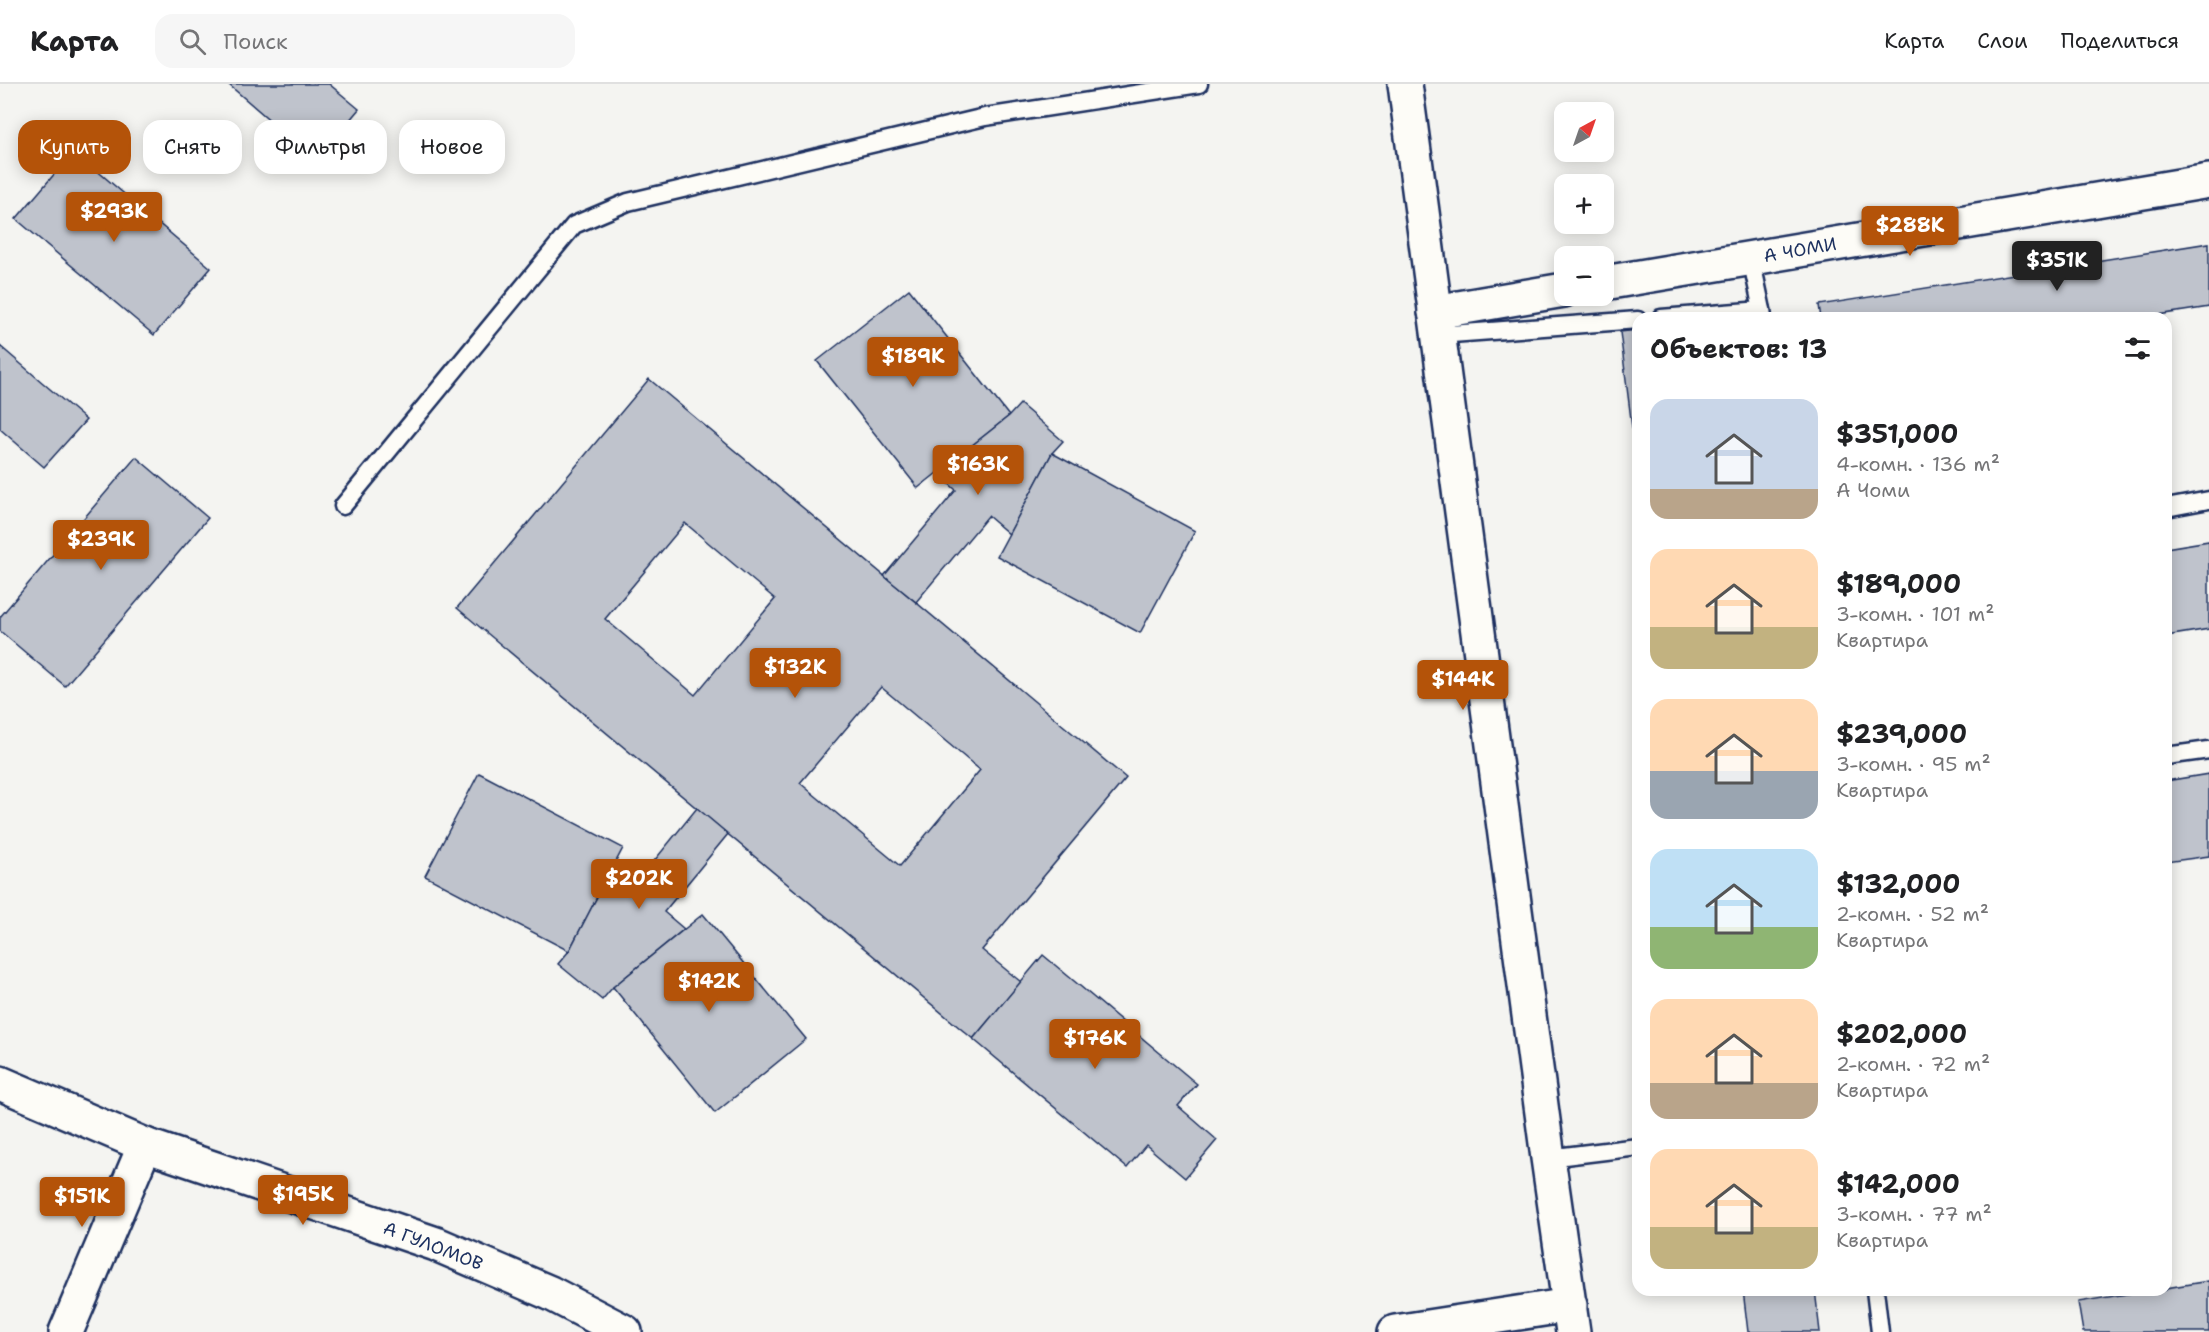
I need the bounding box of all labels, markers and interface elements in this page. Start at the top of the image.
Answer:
search box [155,14,575,68]
text: Карта [30,22,119,60]
icon: search [176,25,209,58]
text: Поиск [224,27,288,56]
text: Карта [1884,27,1944,55]
text: Слои [1977,27,2028,55]
text: Поделиться [2061,27,2179,55]
north arrow [1554,102,1614,162]
map controls [1554,102,1614,306]
chip: Купить [18,120,131,174]
chip: Снять [143,120,242,174]
chip: Фильтры [254,120,387,174]
chip: Новое [399,120,505,174]
button: + [1554,174,1614,234]
pin: $293K [72,192,156,243]
text: $293K [80,198,148,224]
pin: $288K [1868,206,1952,257]
text: $288K [1876,212,1944,238]
street label: А ЧОМИ [1762,232,1838,268]
pin: $351K [2015,241,2099,292]
button: − [1554,246,1614,306]
text: $351K [2026,247,2088,273]
text: Объектов: 13 [1650,331,1827,366]
icon: filters [2121,332,2154,365]
pin: $189K [871,337,955,388]
text: $189K [881,343,945,369]
text: $351,000 [1836,416,1959,451]
icon: home [1698,423,1770,495]
pin: $163K [936,445,1020,496]
text: $163K [947,451,1009,477]
text: 4-комн. · 136 m² [1836,451,2000,477]
text: А Чоми [1836,477,1910,503]
pin: $239K [59,520,143,571]
text: $239K [67,526,135,552]
text: $189,000 [1836,566,1961,601]
icon: home [1698,573,1770,645]
text: 3-комн. · 101 m² [1836,601,1994,627]
text: Квартира [1836,627,1928,653]
pin: $132K [753,648,837,699]
text: $132K [764,654,826,680]
pin: $144K [1421,660,1505,711]
text: $144K [1431,666,1495,692]
text: $239,000 [1836,716,1967,751]
icon: home [1698,723,1770,795]
text: 3-комн. · 95 m² [1836,751,1991,777]
text: Квартира [1836,777,1928,803]
pin: $202K [597,859,681,910]
text: $202K [605,865,673,891]
text: $132,000 [1836,866,1961,901]
icon: home [1698,873,1770,945]
text: 2-комн. · 52 m² [1836,901,1989,927]
text: Квартира [1836,927,1928,953]
pin: $142K [667,962,751,1013]
text: $142K [678,968,740,994]
text: $202,000 [1836,1016,1967,1051]
pin: $176K [1053,1019,1137,1070]
icon: home [1698,1023,1770,1095]
text: $176K [1063,1025,1127,1051]
text: 2-комн. · 72 m² [1836,1051,1990,1077]
text: Квартира [1836,1077,1928,1103]
text: $142,000 [1836,1166,1960,1201]
icon: home [1698,1173,1770,1245]
pin: $195K [261,1175,345,1226]
pin: $151K [40,1177,124,1228]
text: $195K [272,1181,334,1207]
text: $151K [54,1183,110,1209]
text: 3-комн. · 77 m² [1836,1201,1992,1227]
street label: А ГУЛОМОВ [380,1216,486,1276]
text: Квартира [1836,1227,1928,1253]

